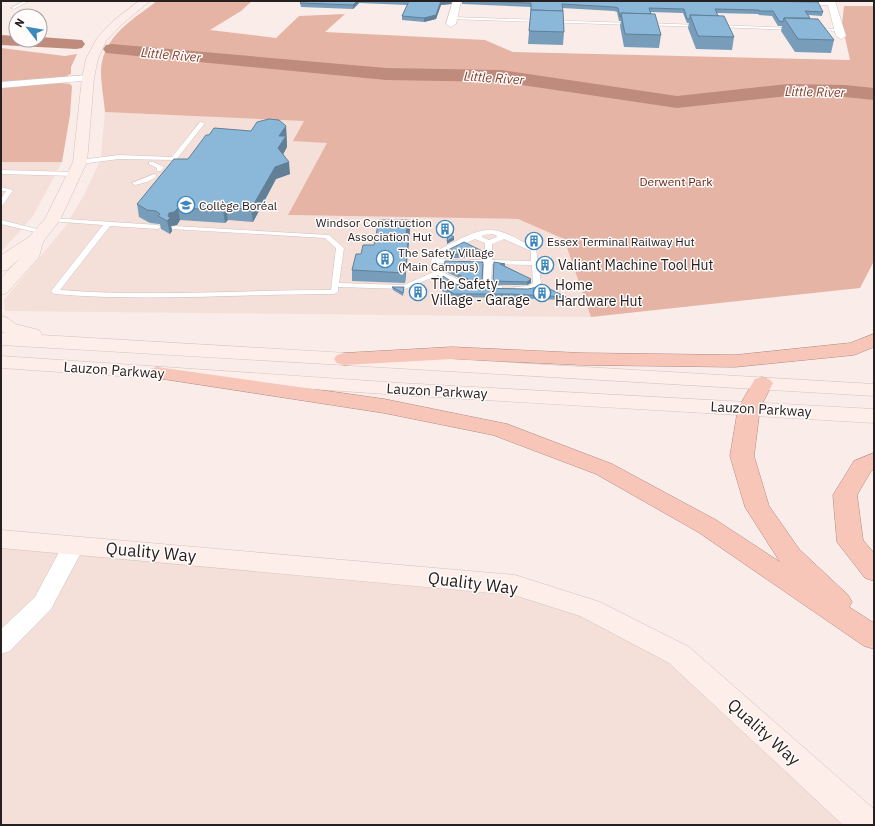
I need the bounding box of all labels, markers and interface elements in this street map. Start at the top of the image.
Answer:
north arrow [8,8,48,48]
text: N [11,16,27,30]
water label: Little River [140,44,203,66]
water label: Little River [463,67,526,89]
water label: Little River [785,83,847,101]
park label: Derwent Park [640,174,713,189]
school or university icon: Collège Boréal [176,195,196,215]
place label: Collège Boréal [199,198,277,213]
place label: Windsor Construction Association Hut [316,215,432,244]
building icon: Windsor Construction Association Hut [435,219,455,239]
building icon: Essex Terminal Railway Hut [524,231,544,251]
place label: Essex Terminal Railway Hut [547,234,695,249]
place label: The Safety Village (Main Campus) [398,245,494,274]
building icon: The Safety Village (Main Campus) [375,249,395,269]
building icon: Valiant Machine Tool Hut [535,255,555,275]
place label: Valiant Machine Tool Hut [558,256,714,274]
place label: The Safety Village - Garage [431,275,530,309]
place label: Home Hardware Hut [555,276,643,310]
building icon: The Safety Village - Garage [408,282,428,302]
building icon: Home Hardware Hut [532,283,552,303]
street label: Lauzon Parkway [63,357,165,383]
street label: Lauzon Parkway [386,379,488,403]
street label: Lauzon Parkway [710,397,812,421]
street label: Quality Way [105,537,198,567]
street label: Quality Way [427,567,520,599]
street label: Quality Way [723,694,805,771]

